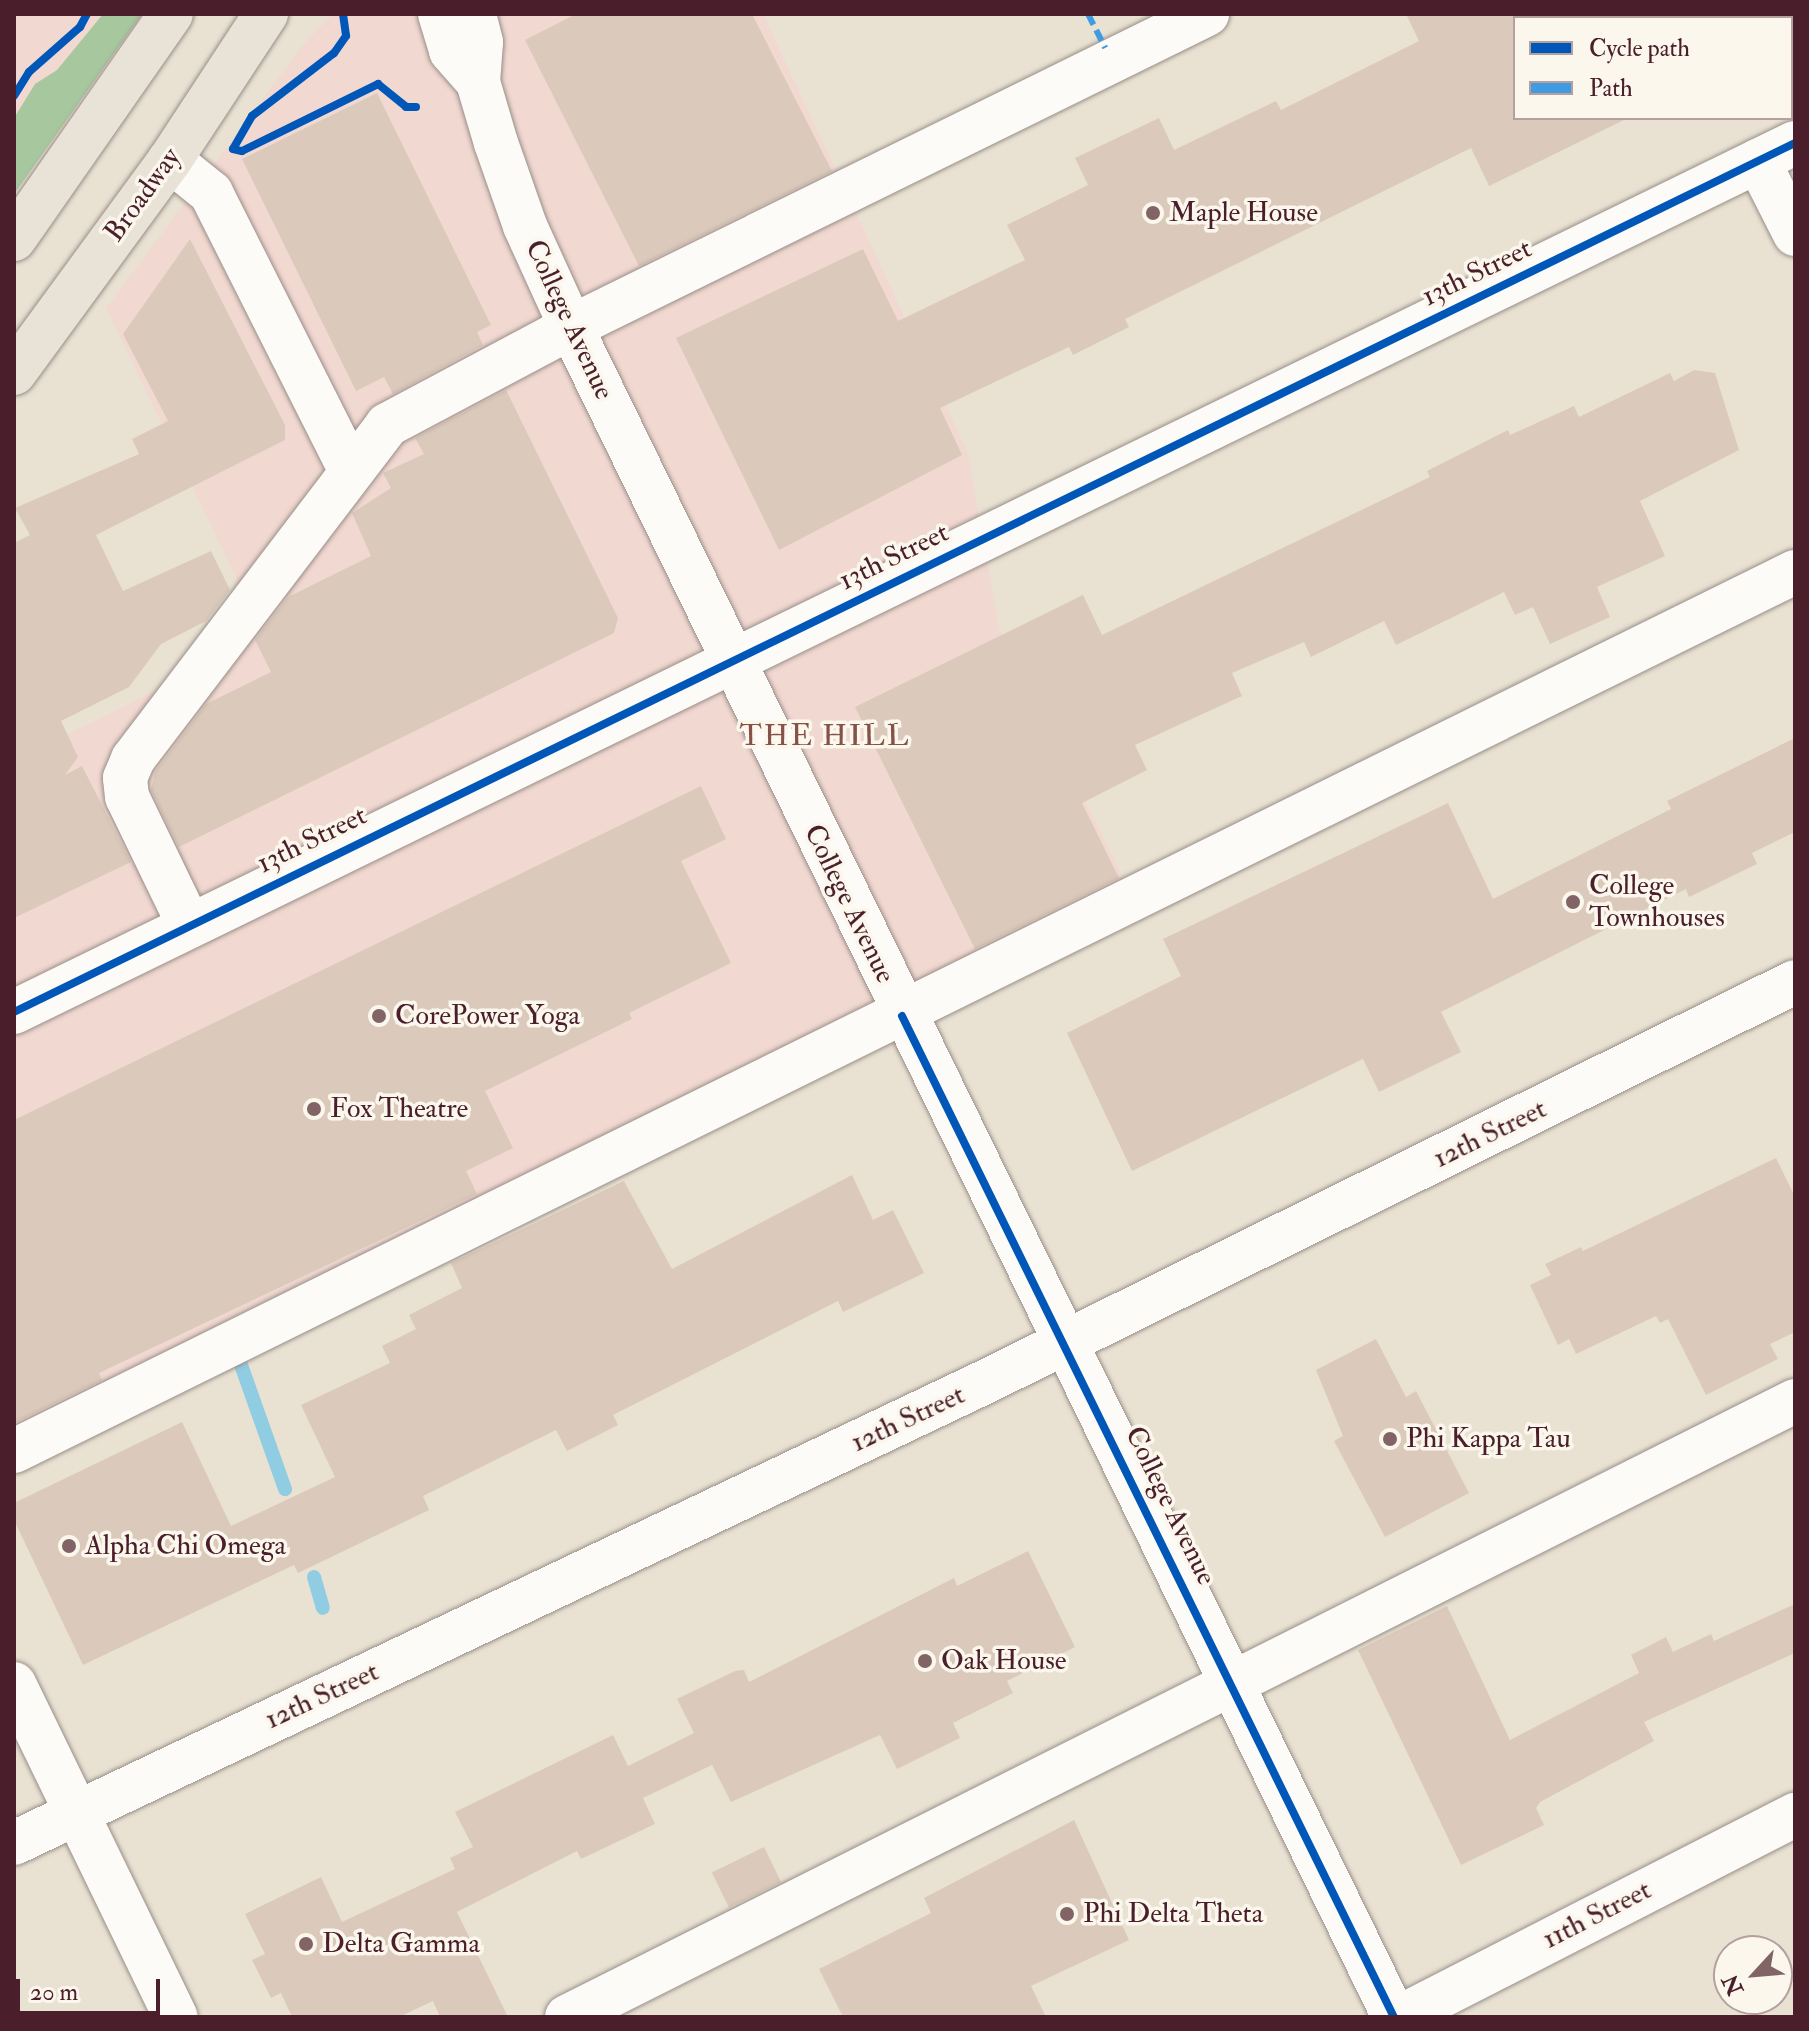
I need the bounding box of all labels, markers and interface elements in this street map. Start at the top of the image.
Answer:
legend [1513,16,1793,120]
text: Cycle path [1589,33,1690,64]
text: Path [1589,73,1633,104]
street label: Broadway [98,141,188,249]
place label: Maple House [1169,196,1318,230]
marker: Maple House [1144,204,1162,222]
street label: 13th Street [1417,232,1537,314]
street label: College Avenue [517,235,621,405]
street label: 13th Street [834,516,954,598]
district label: THE HILL [740,718,910,754]
street label: 13th Street [252,799,372,881]
street label: College Avenue [796,819,902,989]
place label: College Townhouses [1589,869,1725,935]
marker: College Townhouses [1564,893,1582,911]
place label: CorePower Yoga [395,999,580,1033]
marker: CorePower Yoga [370,1007,388,1025]
place label: Fox Theatre [330,1092,468,1126]
street label: 12th Street [1428,1092,1552,1176]
marker: Fox Theatre [305,1100,323,1118]
street label: 12th Street [846,1378,970,1460]
street label: College Avenue [1117,1421,1223,1591]
place label: Phi Kappa Tau [1406,1422,1571,1456]
marker: Phi Kappa Tau [1381,1430,1399,1448]
place label: Alpha Chi Omega [85,1529,286,1563]
marker: Alpha Chi Omega [60,1537,78,1555]
place label: Oak House [941,1644,1066,1678]
marker: Oak House [916,1652,934,1670]
street label: 12th Street [260,1655,384,1737]
street label: 11th Street [1537,1873,1657,1957]
place label: Phi Delta Theta [1083,1897,1263,1931]
marker: Phi Delta Theta [1058,1905,1076,1923]
place label: Delta Gamma [322,1927,480,1961]
marker: Delta Gamma [297,1935,315,1953]
north arrow [1713,1935,1793,2015]
scale bar [20,1963,164,2013]
text: N [1716,1970,1750,2000]
text: 20 m [30,1977,78,2008]

